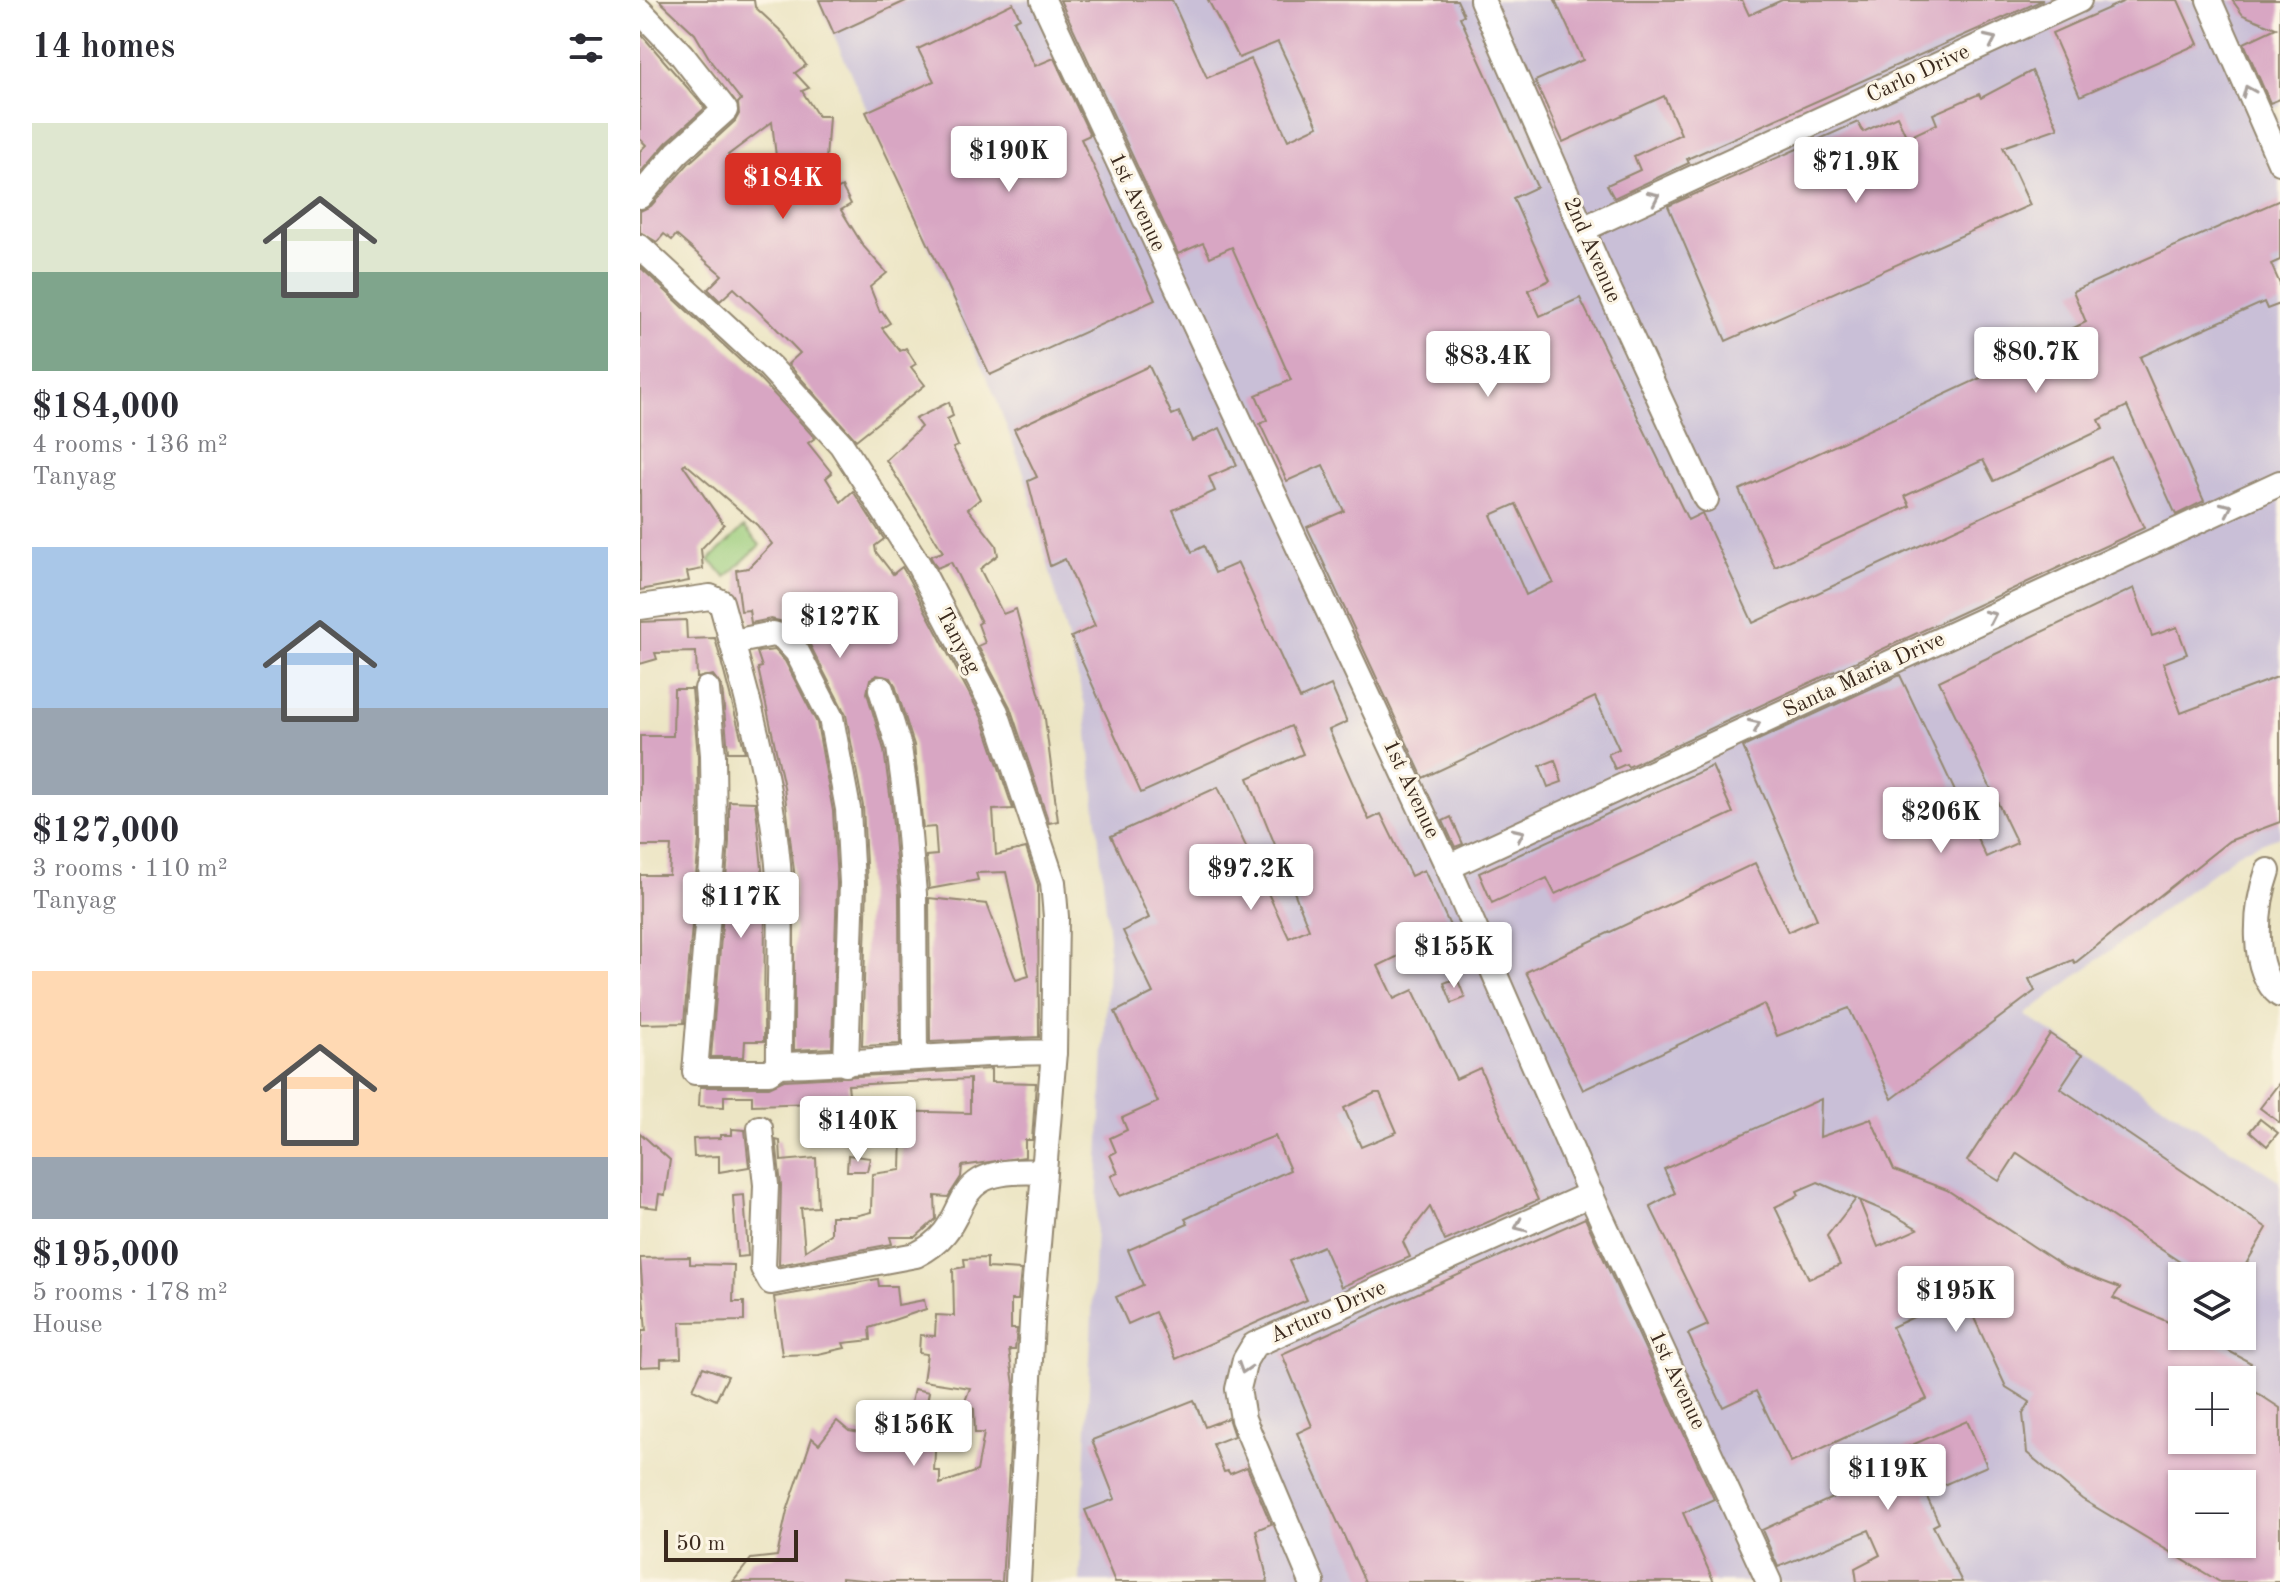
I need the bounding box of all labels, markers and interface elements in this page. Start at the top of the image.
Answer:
icon: filters [564,26,608,70]
text: 14 homes [32,31,175,65]
one-way arrow [1983,34,1998,50]
street label: Carlo Drive [1863,41,1973,107]
one-way arrow [2241,85,2258,99]
pin: $190K [953,126,1065,194]
pin: $71.9K [1791,137,1921,205]
text: $190K [969,139,1049,165]
street label: 1st Avenue [1105,149,1169,255]
text: $71.9K [1812,150,1900,176]
pin: $184K [727,153,839,221]
text: $184K [743,166,823,192]
icon: home [248,175,392,319]
one-way arrow [1646,191,1660,207]
street label: 2nd Avenue [1559,194,1625,306]
pin: $80.7K [1971,327,2101,395]
pin: $83.4K [1423,331,1553,399]
text: $80.7K [1992,340,2080,366]
text: $83.4K [1444,344,1532,370]
text: $184,000 [32,391,180,425]
text: 4 rooms · 136 m² [32,432,228,458]
text: Tanyag [32,464,116,490]
one-way arrow [2219,502,2233,518]
pin: $127K [784,592,896,660]
icon: home [248,599,392,743]
street label: Tanyag [932,604,984,678]
text: $127K [800,605,880,631]
one-way arrow [1982,610,1997,626]
street label: Santa Maria Drive [1780,628,1948,722]
one-way arrow [1746,719,1761,735]
street label: 1st Avenue [1379,736,1443,842]
pin: $206K [1885,787,1997,855]
text: $206K [1901,800,1981,826]
text: $127,000 [32,815,180,849]
one-way arrow [1510,828,1525,844]
pin: $97.2K [1186,844,1316,912]
text: 3 rooms · 110 m² [32,856,228,882]
text: $97.2K [1207,857,1295,883]
pin: $117K [685,872,797,940]
text: $117K [701,885,781,911]
text: Tanyag [32,888,116,914]
pin: $155K [1398,922,1510,990]
text: $155K [1414,935,1494,961]
icon: home [248,1023,392,1167]
pin: $140K [802,1096,914,1164]
text: $140K [818,1109,898,1135]
one-way arrow [1513,1217,1528,1233]
text: $195,000 [32,1239,180,1273]
map controls [2168,1262,2256,1558]
button: layers [2168,1262,2256,1350]
pin: $195K [1900,1266,2012,1334]
street label: Arturo Drive [1267,1277,1389,1347]
text: $195K [1916,1279,1996,1305]
text: 5 rooms · 178 m² [32,1280,228,1306]
text: House [32,1312,103,1338]
street label: 1st Avenue [1645,1327,1709,1433]
one-way arrow [1237,1361,1253,1374]
button: + [2168,1366,2256,1454]
pin: $156K [858,1400,970,1468]
text: $156K [874,1413,954,1439]
pin: $119K [1832,1444,1944,1512]
text: $119K [1848,1457,1928,1483]
button: − [2168,1470,2256,1558]
scale bar [664,1526,798,1562]
text: 50 m [676,1533,725,1555]

